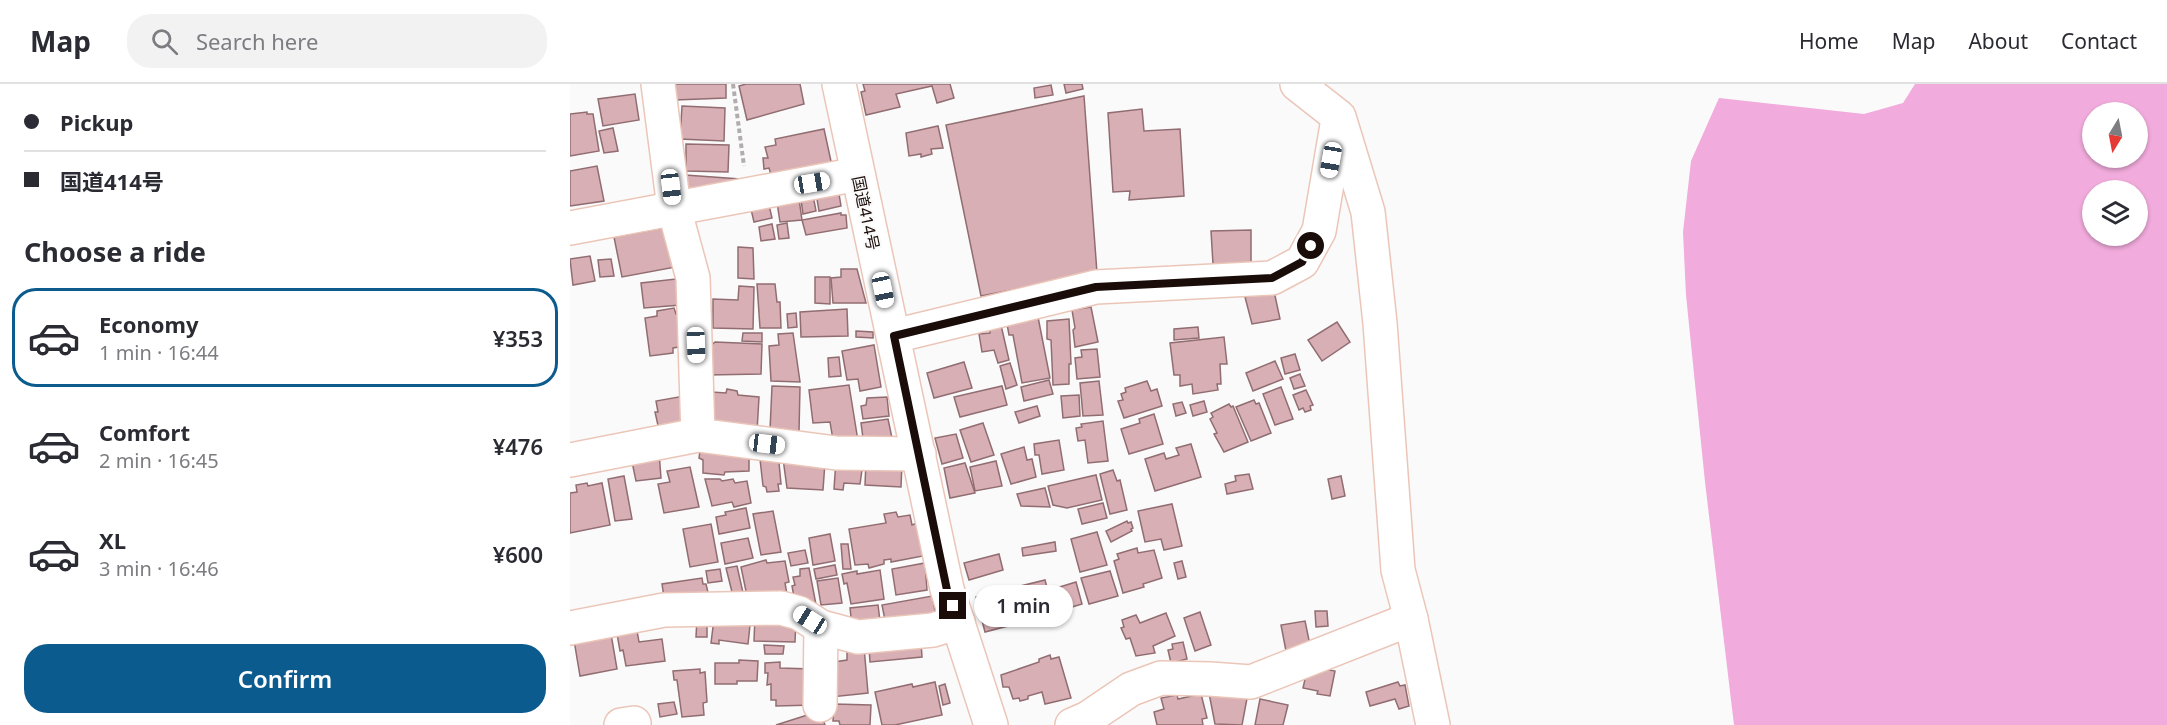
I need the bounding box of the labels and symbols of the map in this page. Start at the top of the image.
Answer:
north arrow [2082,102,2148,168]
car [1319,141,1343,179]
car [660,168,682,206]
car [793,171,831,195]
street label: 国道414号 [847,174,885,252]
route start [1297,232,1324,259]
car [870,271,896,309]
car [686,327,706,363]
car [748,433,786,455]
callout: 1 min [974,585,1073,627]
route end [939,592,966,619]
car [790,603,830,637]

